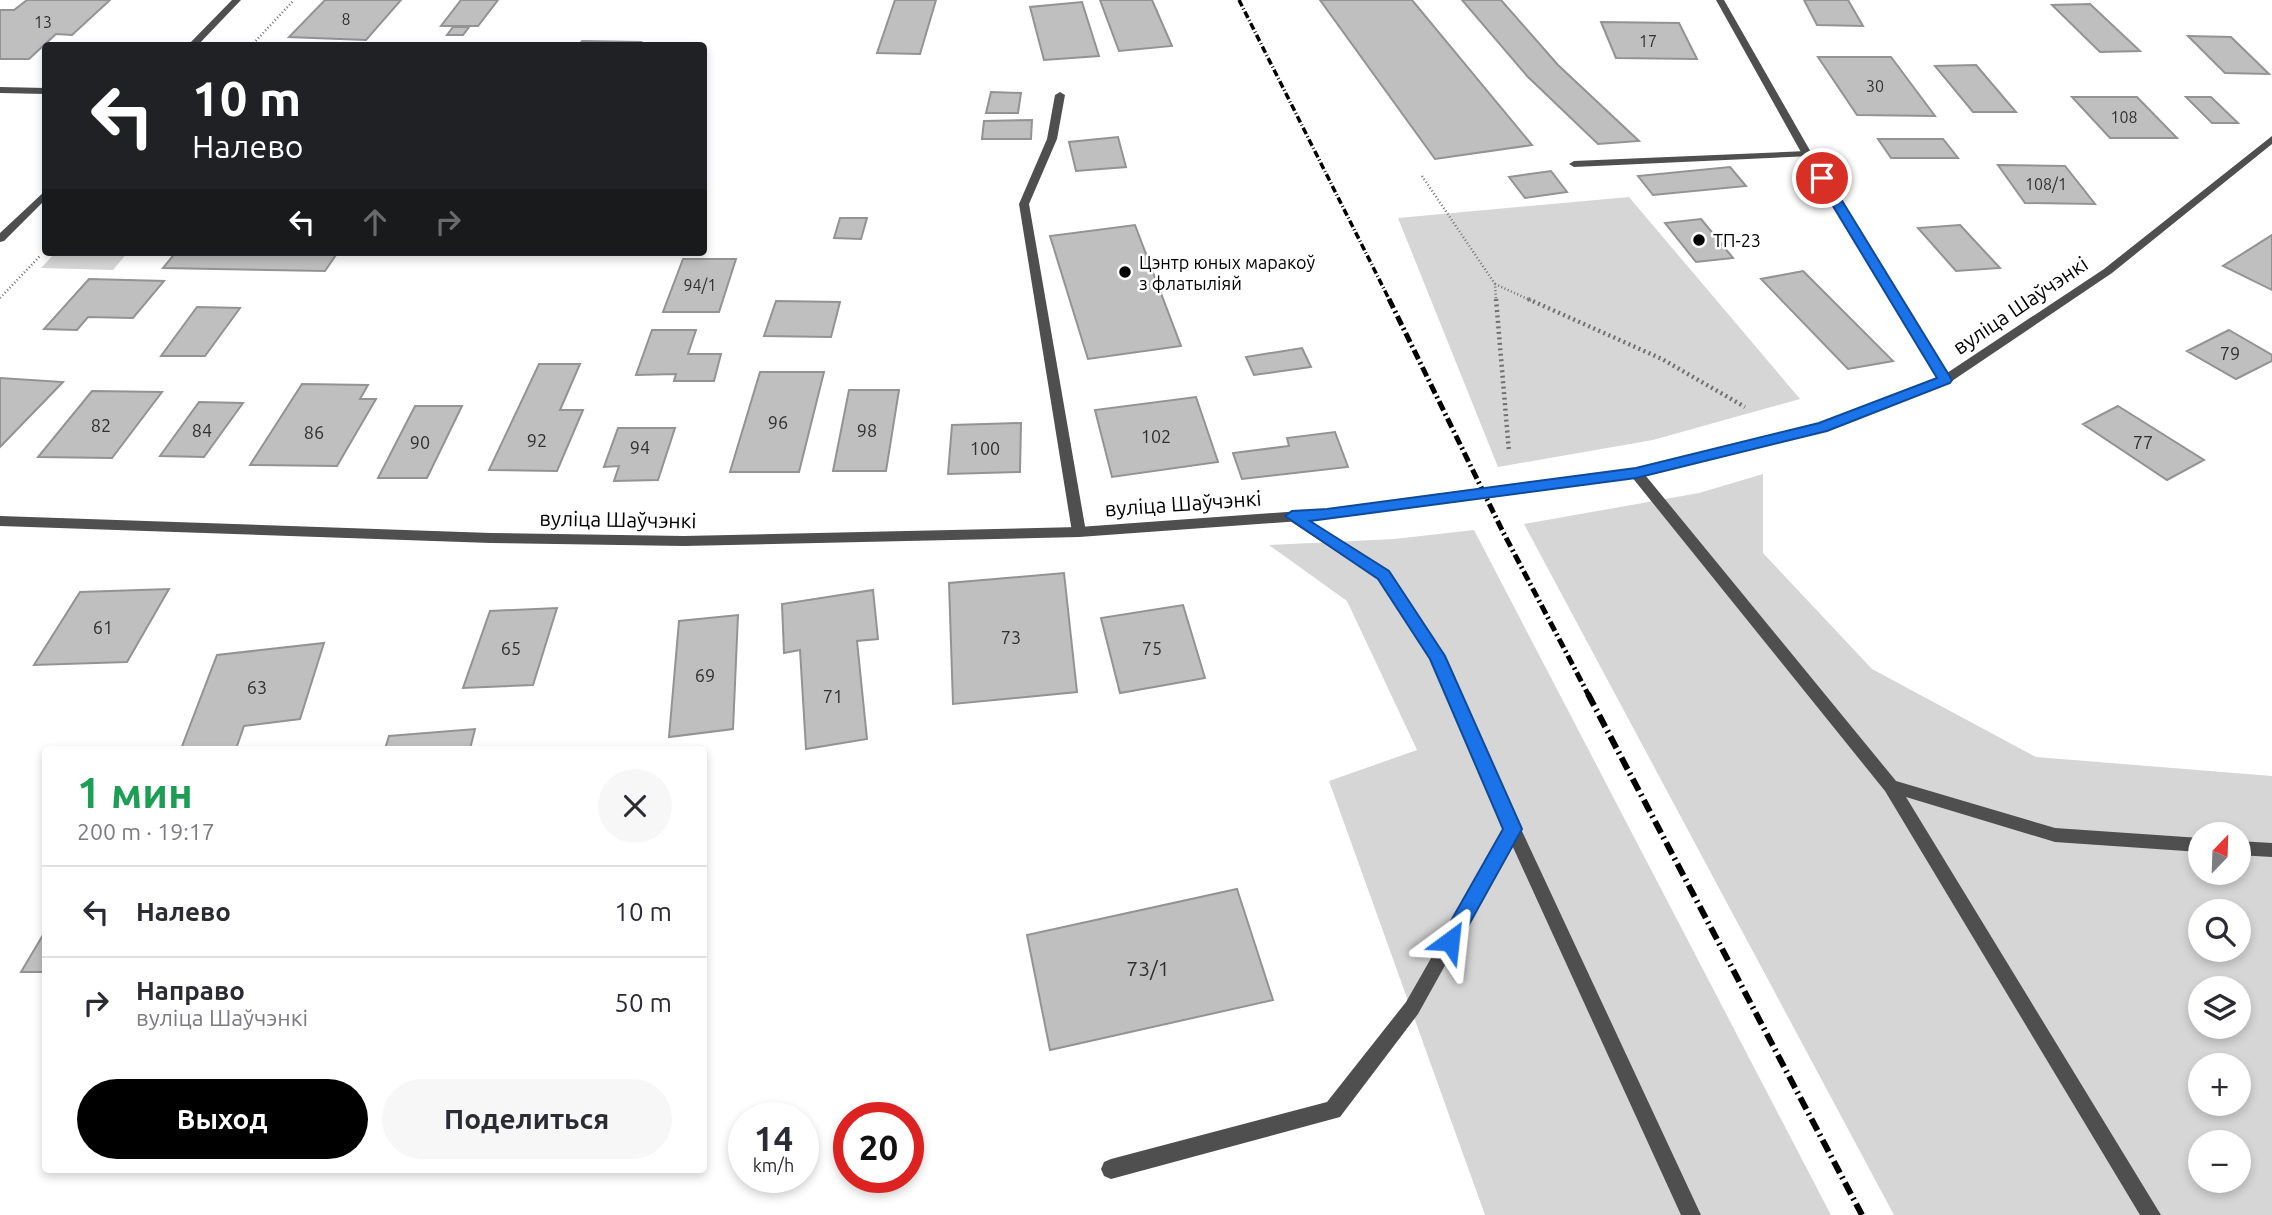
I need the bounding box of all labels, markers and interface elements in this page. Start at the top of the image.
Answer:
house number: 8 [341,10,351,28]
house number: 13 [34,13,52,31]
house number: 17 [1639,32,1657,50]
icon: left [77,70,168,161]
text: 10 m [192,70,301,125]
house number: 30 [1866,77,1884,95]
house number: 108 [2110,108,2138,126]
text: Налево [192,128,304,164]
pin [1792,148,1852,208]
icon: arrive [1803,159,1841,197]
house number: 108/1 [2025,175,2067,193]
icon: left [283,203,321,241]
icon: ahead [356,203,394,241]
icon: right [429,203,467,241]
place label: ТП-23 [1713,230,1761,250]
marker: ТП-23 [1691,232,1707,248]
street label: вуліца Шаўчэнкі [1948,251,2092,359]
place label: Цэнтр юных маракоў з флатыліяй [1139,252,1315,293]
marker: Цэнтр юных маракоў з флатыліяй [1117,264,1133,280]
house number: 94/1 [684,276,716,294]
house number: 79 [2220,343,2240,363]
house number: 96 [768,412,788,432]
house number: 82 [91,415,111,435]
house number: 84 [192,420,212,440]
house number: 98 [857,420,877,440]
house number: 86 [304,422,324,442]
house number: 102 [1141,426,1171,446]
house number: 92 [527,430,547,450]
house number: 90 [410,432,430,452]
house number: 77 [2133,432,2153,452]
house number: 94 [630,437,650,457]
house number: 100 [970,438,1000,458]
street label: вуліца Шаўчэнкі [1104,486,1262,520]
street label: вуліца Шаўчэнкі [539,506,697,532]
house number: 61 [93,617,113,637]
house number: 73 [1001,627,1021,647]
house number: 65 [501,638,521,658]
house number: 75 [1142,638,1162,658]
house number: 69 [695,665,715,685]
house number: 63 [247,677,267,697]
house number: 71 [823,686,843,706]
text: 1 мин [77,769,193,816]
button: close [598,769,672,843]
text: 200 m · 19:17 [77,819,215,844]
north arrow [2188,822,2250,886]
map controls [2188,822,2251,1193]
icon: left [77,893,115,931]
text: Налево [136,897,231,926]
text: 10 m [614,897,672,926]
button: search [2188,899,2251,962]
position arrow [1413,904,1487,978]
house number: 73/1 [1126,956,1170,980]
text: Направо [136,976,245,1005]
button: layers [2188,976,2251,1039]
icon: right [77,984,115,1022]
text: 50 m [614,988,672,1017]
text: вуліца Шаўчэнкі [136,1005,308,1030]
button: + [2188,1053,2251,1116]
button: Выход [77,1079,368,1159]
button: Поделиться [382,1079,672,1159]
speed limit sign: 20 [833,1102,924,1193]
text: 14 [754,1118,793,1158]
button: − [2188,1130,2251,1193]
text: km/h [753,1155,794,1175]

